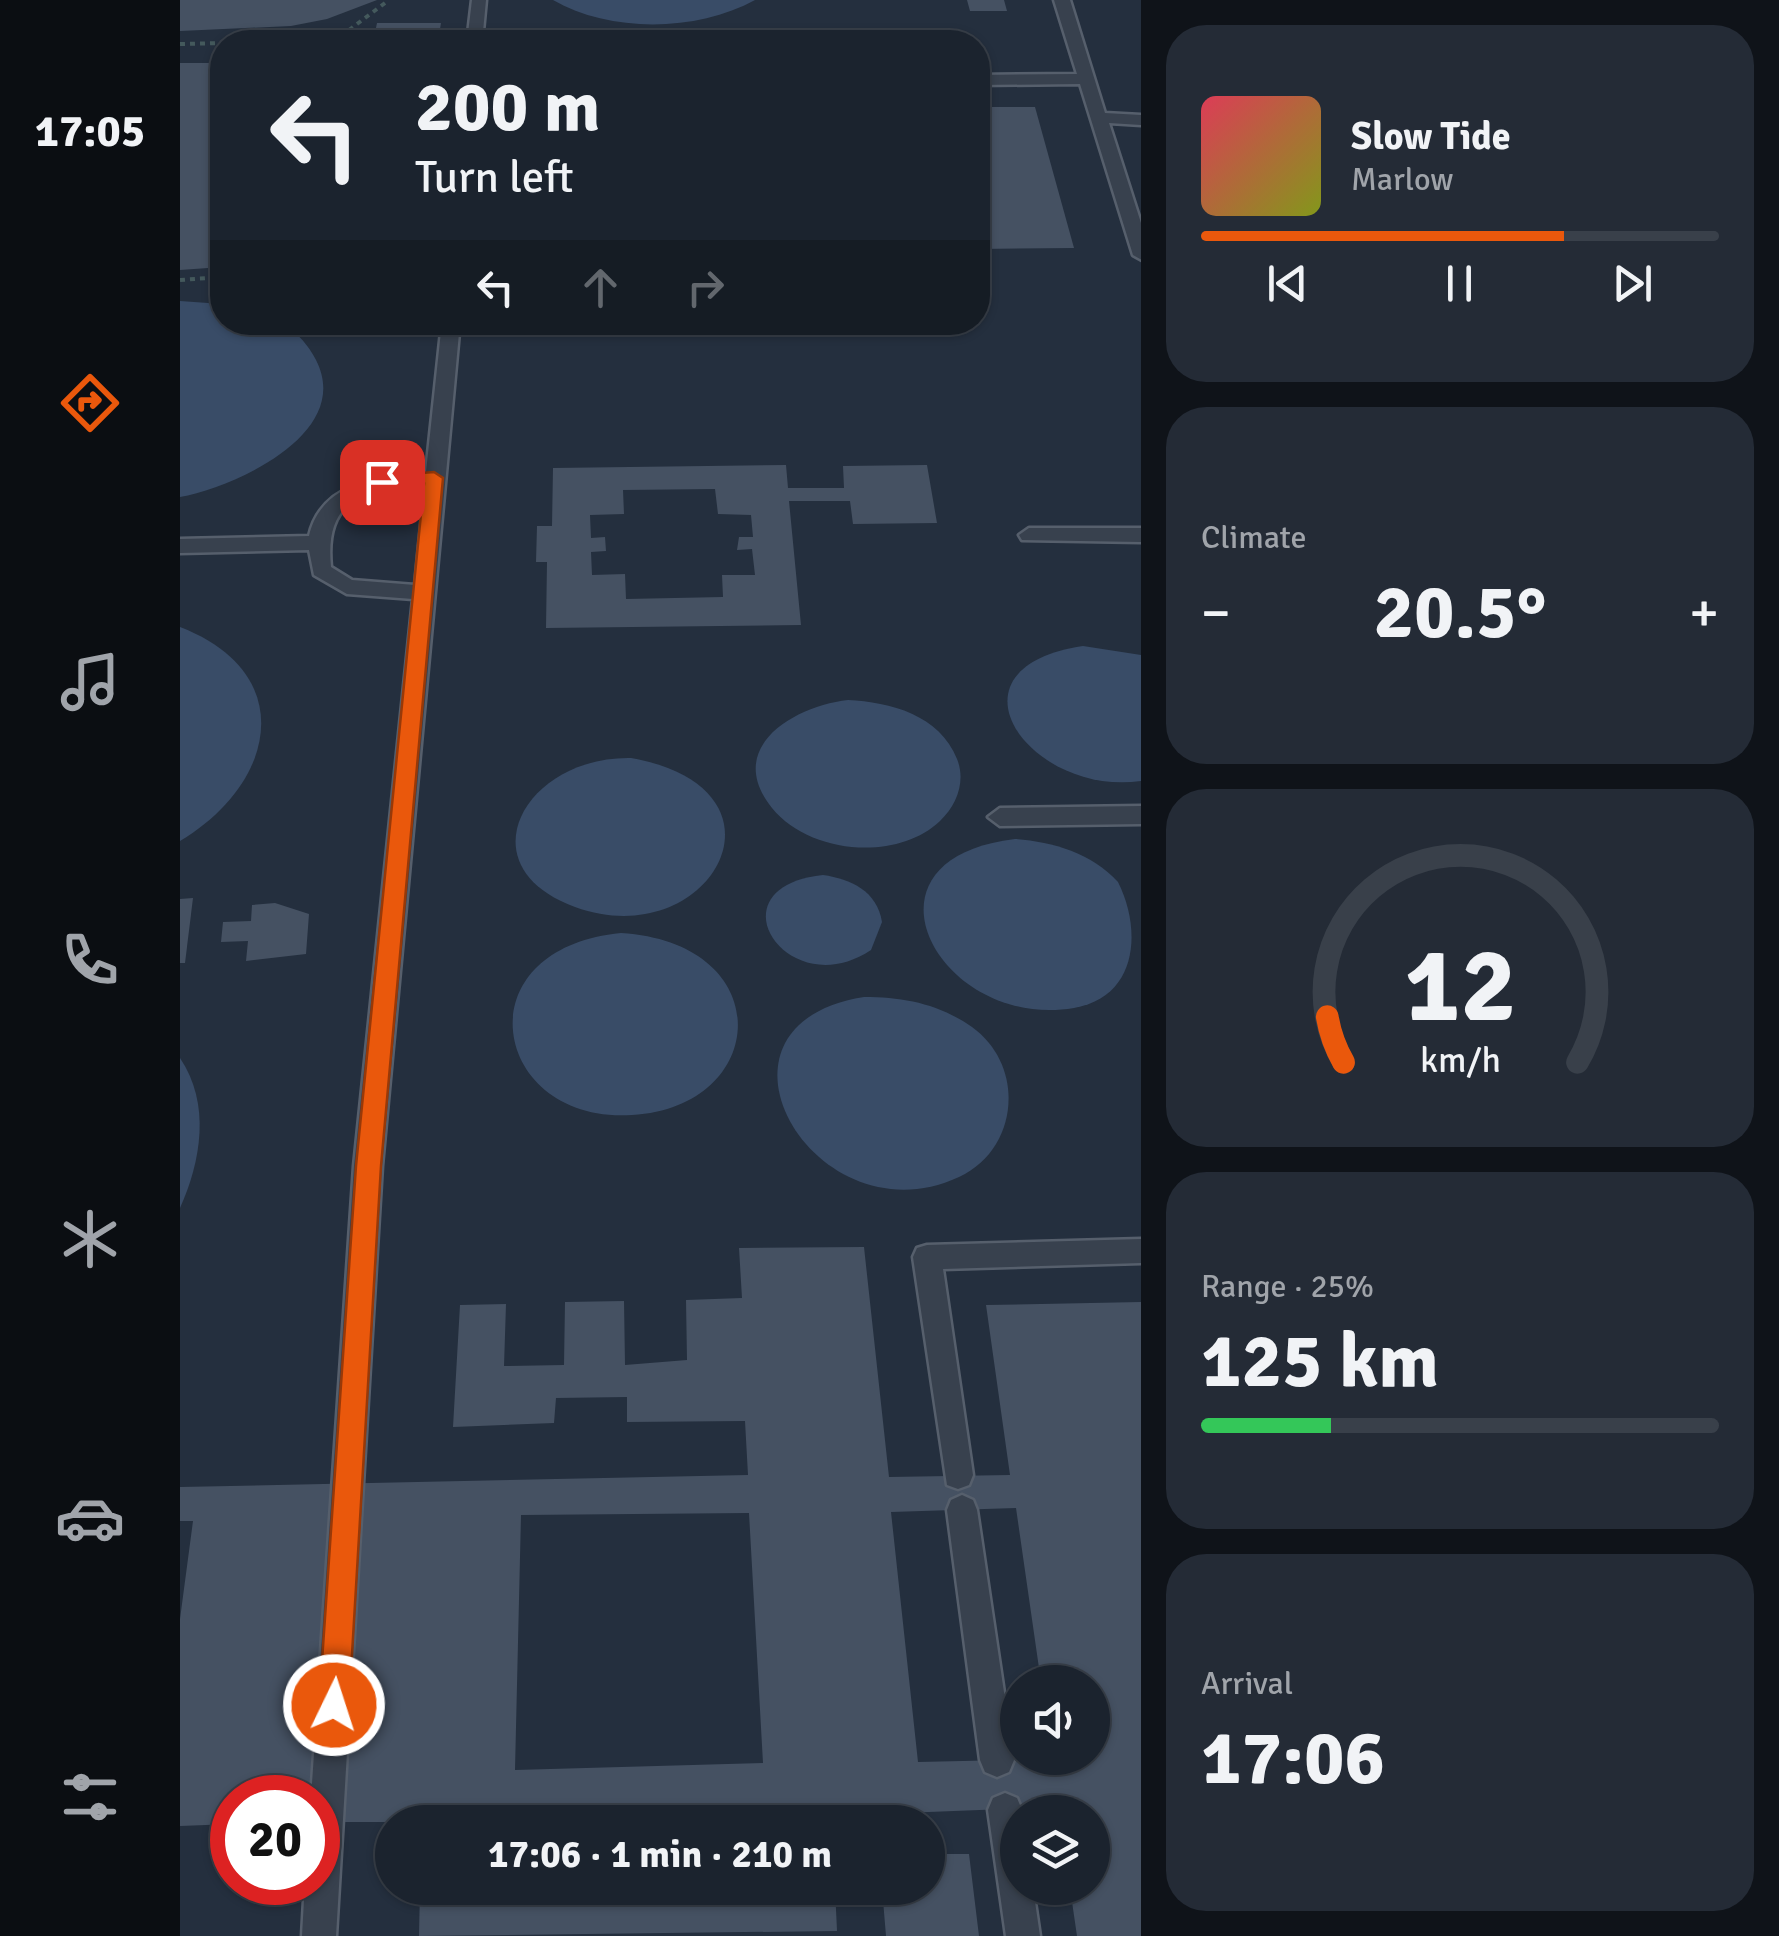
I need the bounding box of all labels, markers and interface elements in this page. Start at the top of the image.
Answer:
text: 200 m [415,64,600,150]
icon: left [250,70,380,200]
text: 17:05 [35,104,145,159]
text: Slow Tide [1351,113,1511,160]
text: Turn left [415,150,574,205]
text: Marlow [1351,160,1453,199]
icon: previous [1260,256,1315,311]
icon: pause [1432,256,1487,311]
icon: next [1605,256,1660,311]
icon: left [468,260,523,315]
icon: ahead [573,260,628,315]
icon: right [678,260,733,315]
icon: directions [55,368,125,438]
pin [340,440,425,525]
icon: arrive [355,455,410,510]
text: Climate [1201,518,1307,557]
text: 20.5° [1374,566,1547,659]
text: − [1201,579,1231,647]
text: + [1689,579,1719,647]
icon: music [55,647,125,717]
text: 12 [1404,922,1516,1050]
icon: phone [55,925,125,995]
text: km/h [1420,1038,1500,1082]
icon: climate [55,1204,125,1274]
text: Range · 25% [1201,1267,1374,1306]
text: 125 km [1201,1315,1439,1408]
icon: car [55,1483,125,1553]
position arrow [282,1653,386,1757]
text: Arrival [1201,1664,1293,1703]
map controls [1000,1665,1110,1905]
button: sound [1000,1665,1110,1775]
text: 17:06 [1201,1712,1385,1805]
icon: filters [55,1762,125,1832]
speed limit sign: 20 [210,1775,340,1905]
button: layers [1000,1795,1110,1905]
text: 17:06 · 1 min · 210 m [488,1831,832,1878]

